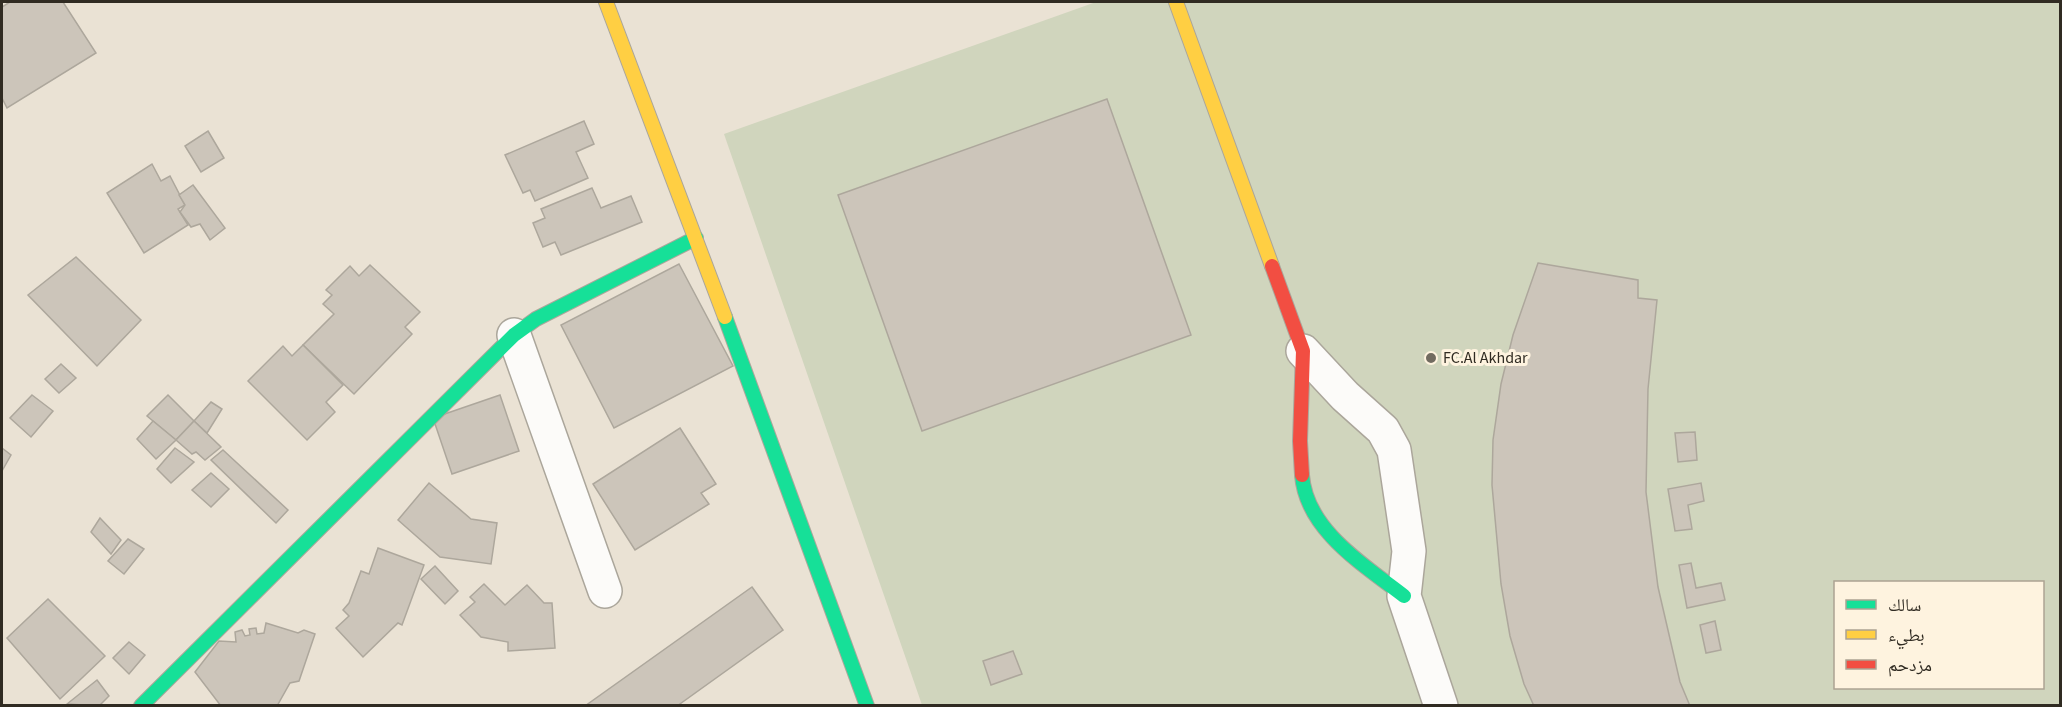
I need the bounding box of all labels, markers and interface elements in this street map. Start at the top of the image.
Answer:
place label: FC.Al Akhdar [1443,347,1528,369]
marker: FC.Al Akhdar [1424,351,1438,365]
legend [1834,581,2044,689]
text: سالك [1888,593,1921,618]
text: بطيء [1888,623,1925,650]
text: مزدحم [1888,653,1932,678]

